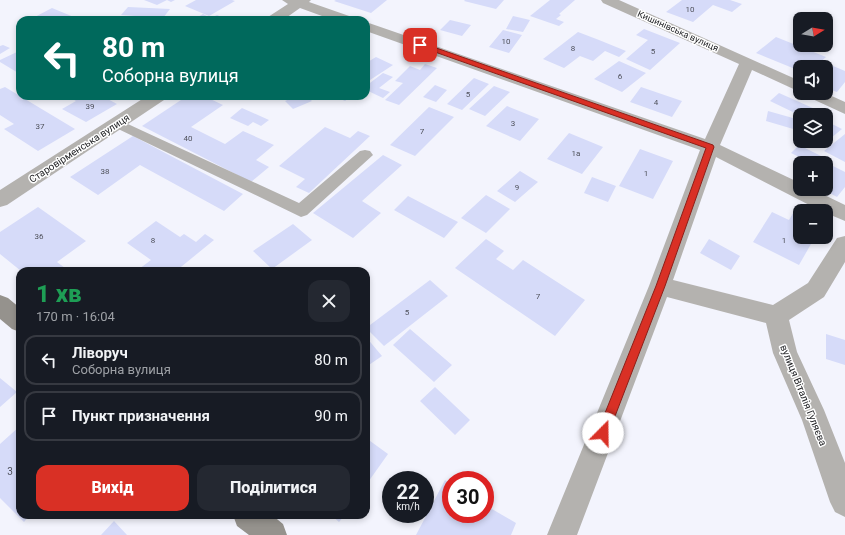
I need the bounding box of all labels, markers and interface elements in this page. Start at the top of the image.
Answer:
house number: 10 [686,5,695,14]
street label: Кишинівська вулиця [636,9,720,53]
north arrow [793,12,833,52]
map controls [793,12,833,244]
pin [403,28,437,62]
text: 80 m [102,31,165,64]
icon: left [36,32,88,84]
icon: arrive [409,34,431,56]
house number: 10 [502,37,511,46]
house number: 8 [571,44,576,53]
house number: 5 [651,47,656,56]
button: sound [793,60,833,100]
text: Соборна вулиця [102,65,239,86]
house number: 6 [618,72,623,81]
house number: 5 [466,90,471,99]
house number: 4 [654,98,659,107]
house number: 39 [86,102,95,111]
button: layers [793,108,833,148]
street label: Старовірменська вулиця [27,112,132,185]
house number: 3 [511,119,515,128]
house number: 37 [36,122,45,131]
house number: 7 [420,127,425,136]
house number: 40 [184,134,193,143]
house number: 1а [572,149,580,158]
button: + [793,156,833,196]
house number: 38 [101,167,110,176]
house number: 1 [644,169,648,178]
house number: 9 [515,183,519,192]
button: − [793,204,833,244]
house number: 36 [35,232,44,241]
house number: 8 [151,236,156,245]
house number: 1 [782,236,786,245]
text: 1 хв [36,280,82,308]
button: close [308,280,350,322]
house number: 7 [536,292,541,301]
house number: 5 [405,308,410,317]
text: 170 m · 16:04 [36,309,115,324]
street label: вулиця Віталія Гуляєва [778,343,829,447]
text: Ліворуч [72,344,128,362]
icon: left [38,349,60,371]
text: 80 m [314,351,348,369]
text: Соборна вулиця [72,362,171,377]
icon: arrive [38,405,60,427]
text: Пункт призначення [72,407,210,425]
text: 90 m [314,407,348,425]
position arrow [582,412,624,454]
button: Вихід [36,465,189,511]
button: Поділитися [197,465,350,511]
house number: 3 [7,466,13,477]
speed limit sign: 30 [442,471,494,523]
text: 22 [397,480,419,504]
text: km/h [396,501,420,512]

